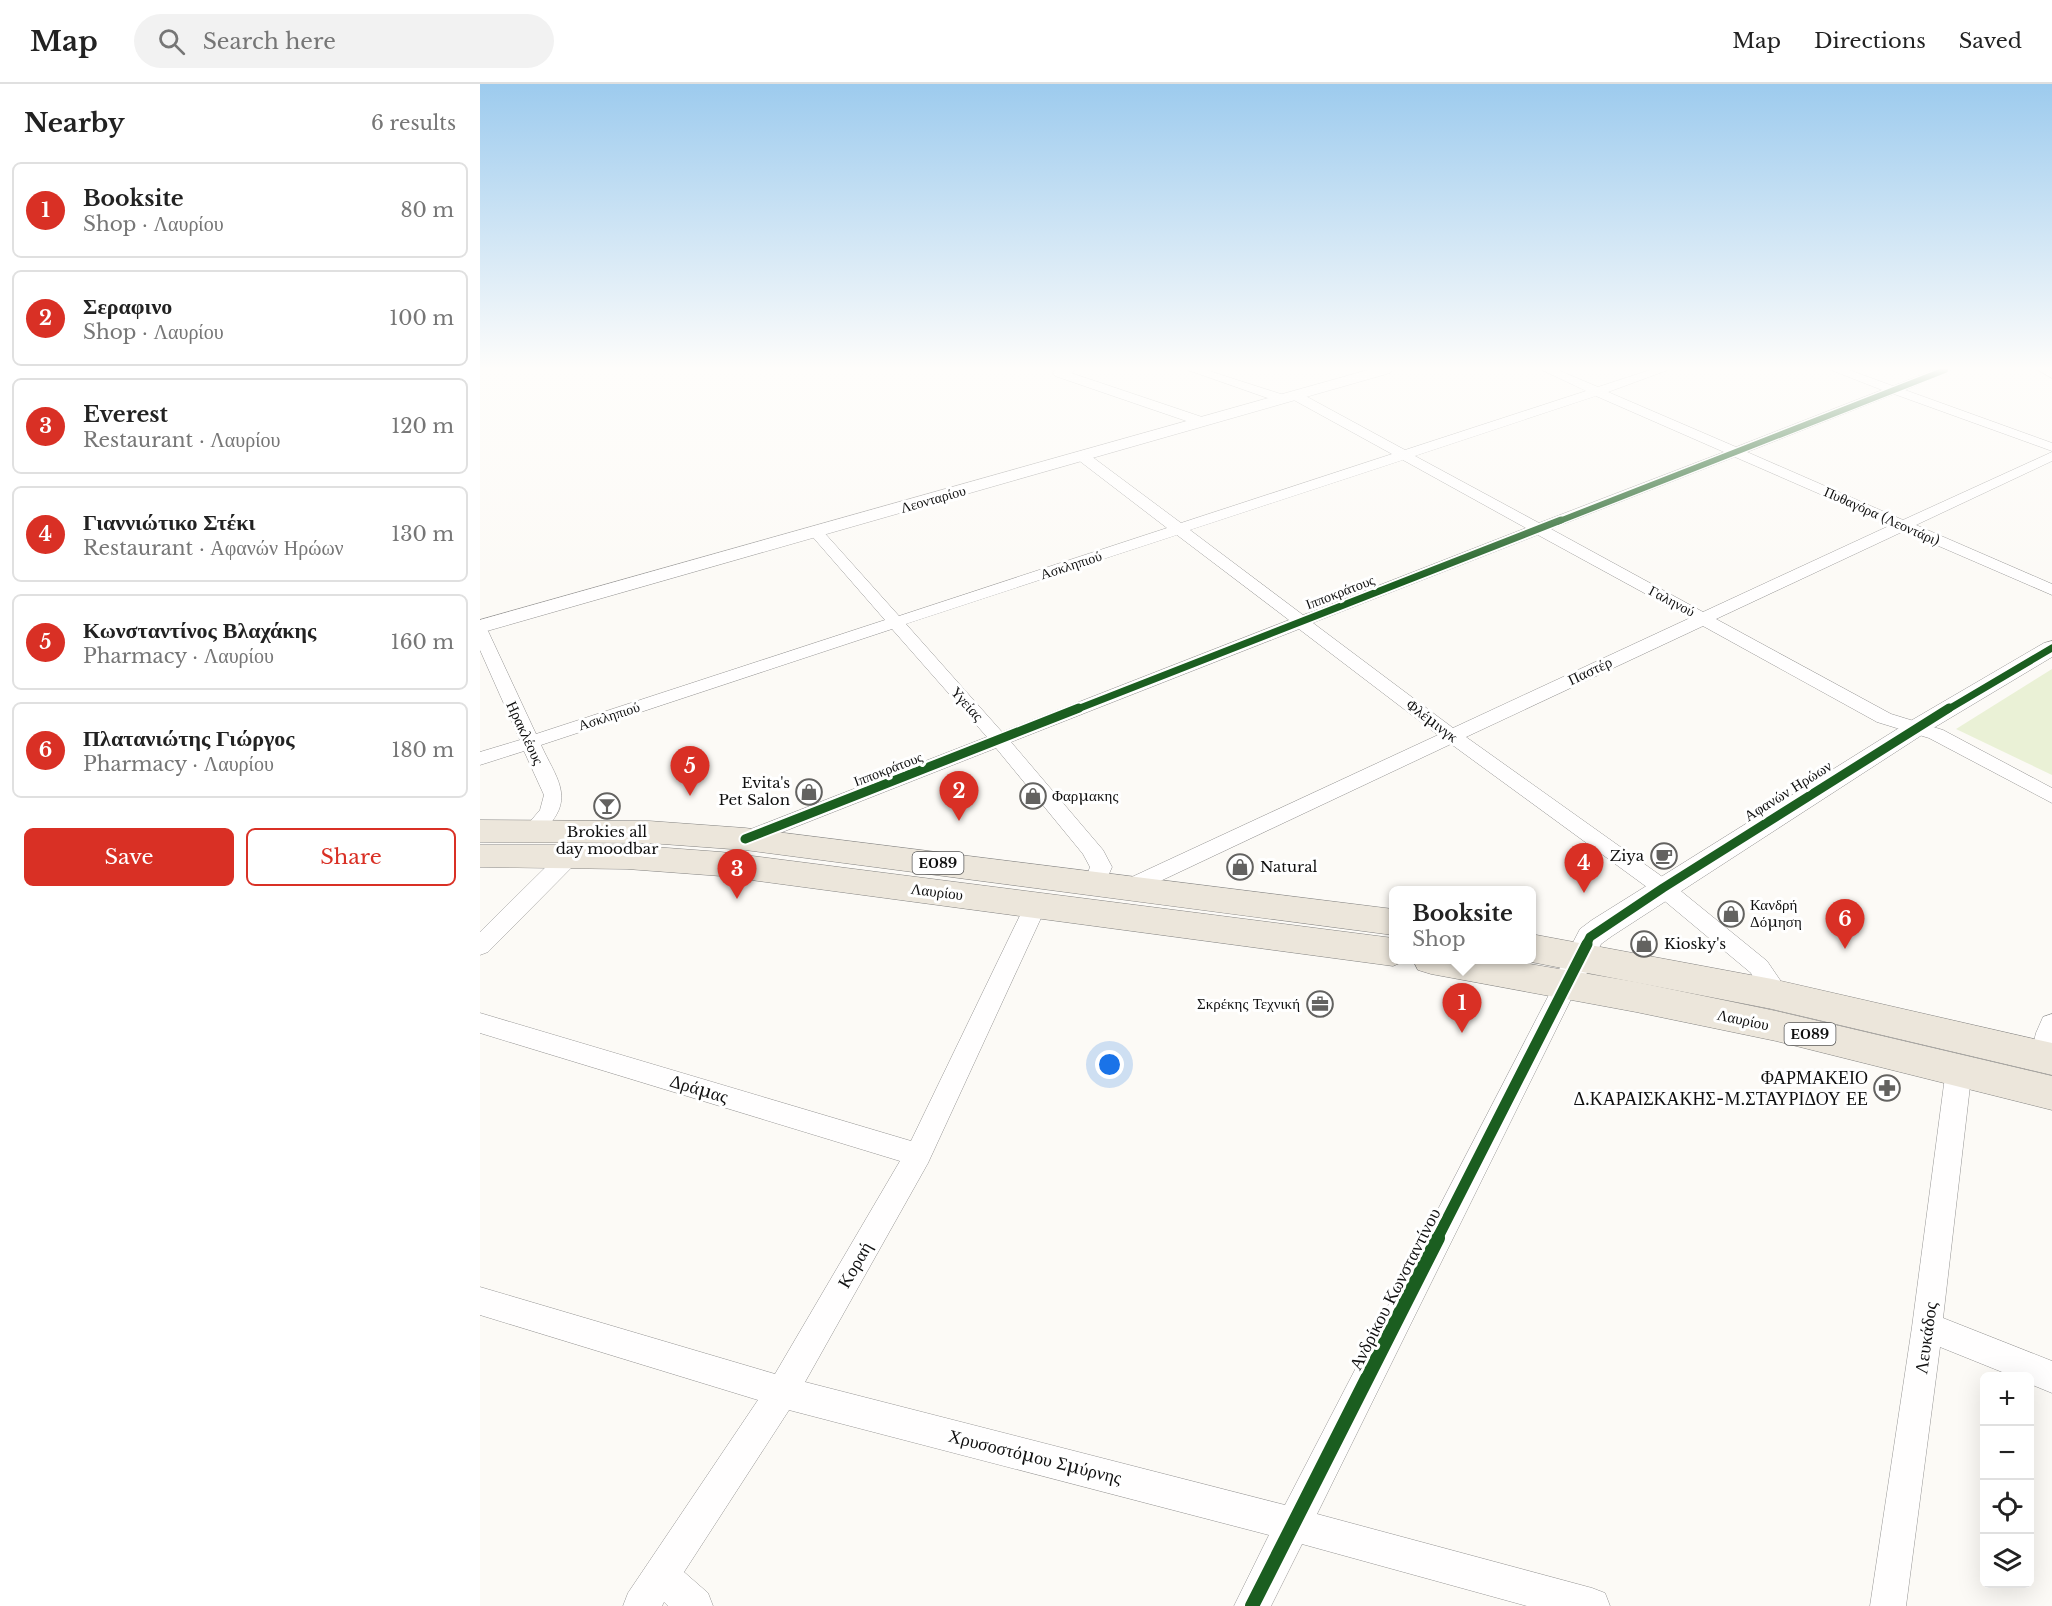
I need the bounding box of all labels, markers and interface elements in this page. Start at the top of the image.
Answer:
search box [134,14,554,68]
text: Map [30,24,98,59]
icon: search [155,25,188,58]
text: Search here [203,28,336,55]
text: Map [1732,28,1781,54]
text: Directions [1814,28,1926,54]
text: Saved [1959,28,2022,54]
text: Nearby [24,107,125,139]
text: 6 results [371,111,456,135]
text: Booksite [83,185,184,212]
text: 1 [41,198,50,222]
text: 80 m [400,198,454,222]
text: Shop · Λαυρίου [83,212,224,236]
text: Σεραφινο [83,293,172,320]
text: 2 [39,306,52,330]
text: 100 m [389,306,454,330]
text: Shop · Λαυρίου [83,320,224,344]
text: Everest [83,401,168,428]
text: 3 [39,414,52,438]
text: 120 m [391,414,454,438]
text: Restaurant · Λαυρίου [83,428,281,452]
street label: Λεονταρίου [898,481,968,517]
street label: Πυθαγόρα (Λεοντάρι) [1821,482,1943,550]
text: Γιαννιώτικο Στέκι [83,509,255,536]
text: 4 [39,522,52,546]
text: 130 m [391,522,454,546]
text: Restaurant · Αφανών Ηρώων [83,536,344,560]
street label: Ασκληπιού [1038,547,1104,583]
street label: Ιπποκράτους [1303,570,1377,613]
street label: Γαληνού [1646,581,1698,621]
text: Κωνσταντίνος Βλαχάκης [83,617,316,644]
text: 5 [40,630,51,654]
text: 160 m [391,630,454,654]
text: Pharmacy · Λαυρίου [83,644,274,668]
street label: Παστέρ [1565,652,1615,689]
street label: Υγείας [947,683,988,725]
street label: Φλέμινγκ [1402,695,1462,747]
street label: Ηρακλέους [502,698,548,768]
street label: Ασκληπιού [576,698,642,734]
text: Πλατανιώτης Γιώργος [83,725,295,752]
text: 6 [39,738,52,762]
text: 180 m [391,738,454,762]
pin: 5 [670,746,710,796]
street label: Ιπποκράτους [851,747,925,790]
text: Pharmacy · Λαυρίου [83,752,274,776]
street label: Αφανών Ηρώων [1740,756,1835,825]
pin: 2 [940,772,978,821]
place label: Evita's Pet Salon [719,773,790,809]
shop icon: Evita's Pet Salon [794,777,824,807]
shop icon: Φαρμακης [1018,781,1048,811]
place label: Φαρμακης [1052,786,1118,805]
bar icon: Brokies all day moodbar [592,791,622,821]
place label: Brokies all day moodbar [556,822,659,858]
button: Save [24,828,234,886]
button: Share [246,828,456,886]
cafe icon: Ziya [1649,841,1679,871]
pin: 4 [1564,844,1604,893]
place label: Ziya [1610,846,1645,865]
pin: 3 [718,850,756,899]
road number: ΕΟ89 [912,852,964,874]
shop icon: Natural [1225,852,1255,882]
place label: Natural [1260,857,1317,876]
street label: Λαυρίου [910,879,964,904]
popup [1389,886,1536,964]
place label: Κανδρή Δόμηση [1750,895,1802,931]
shop icon: Κανδρή Δόμηση [1716,899,1746,929]
text: Booksite [1412,900,1513,927]
pin: 6 [1826,900,1864,949]
text: Shop [1412,927,1466,951]
shop icon: Kiosky's [1629,929,1659,959]
place label: Kiosky's [1664,934,1726,953]
pin: 1 [1442,984,1482,1033]
office icon: Σκρέκης Τεχνική [1305,989,1335,1019]
place label: Σκρέκης Τεχνική [1197,994,1300,1013]
street label: Λαυρίου [1715,1005,1771,1034]
road number: ΕΟ89 [1784,1023,1836,1045]
your location [1095,1050,1124,1079]
place label: ΦΑΡΜΑΚΕΙΟ Δ.ΚΑΡΑΙΣΚΑΚΗΣ-Μ.ΣΤΑΥΡΙΔΟΥ ΕΕ [1573,1067,1868,1110]
street label: Δράμας [667,1070,731,1108]
pharmacy icon: ΦΑΡΜΑΚΕΙΟ Δ.ΚΑΡΑΙΣΚΑΚΗΣ-Μ.ΣΤΑΥΡΙΔΟΥ ΕΕ [1872,1073,1902,1103]
street label: Ανδρίκου Κωνσταντίνου [1345,1204,1445,1374]
street label: Κοραή [833,1238,877,1292]
street label: Λευκάδος [1910,1301,1942,1375]
map controls [1980,1372,2034,1588]
button: + [1980,1372,2034,1426]
street label: Χρυσοστόμου Σμύρνης [946,1425,1124,1489]
button: − [1980,1426,2034,1480]
button: locate [1980,1480,2034,1534]
button: layers [1980,1534,2034,1588]

